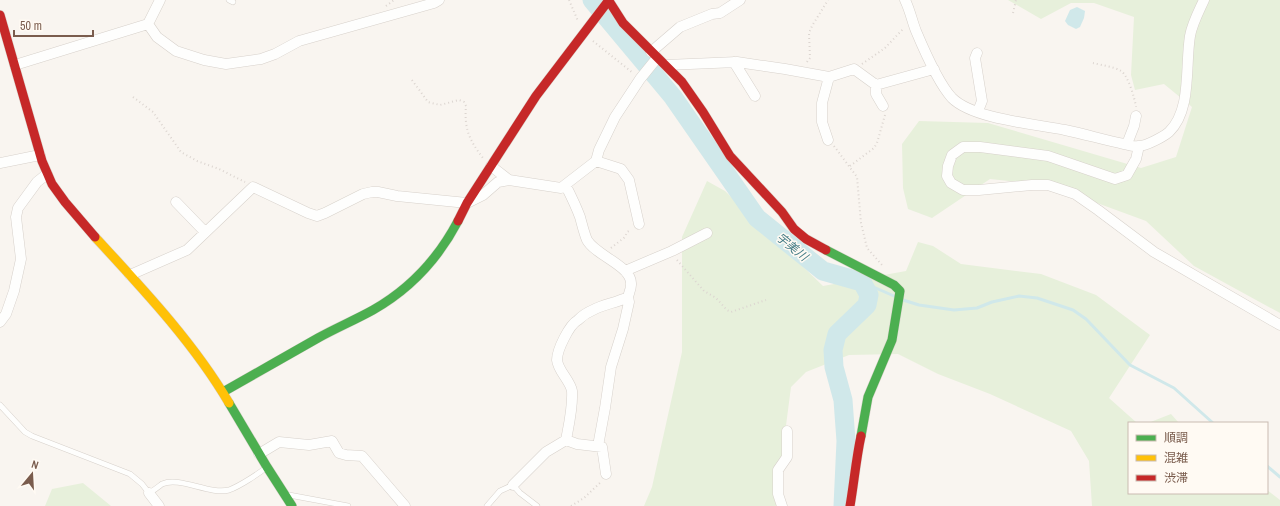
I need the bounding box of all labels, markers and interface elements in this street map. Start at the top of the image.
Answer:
scale bar [14,12,93,38]
text: 50 m [20,18,42,34]
water label: 宇美川 [773,229,813,266]
legend [1128,422,1268,494]
text: 順調 [1164,430,1188,446]
text: 混雑 [1164,450,1188,466]
north arrow [12,454,52,494]
text: N [30,457,40,472]
text: 渋滞 [1164,470,1188,486]

